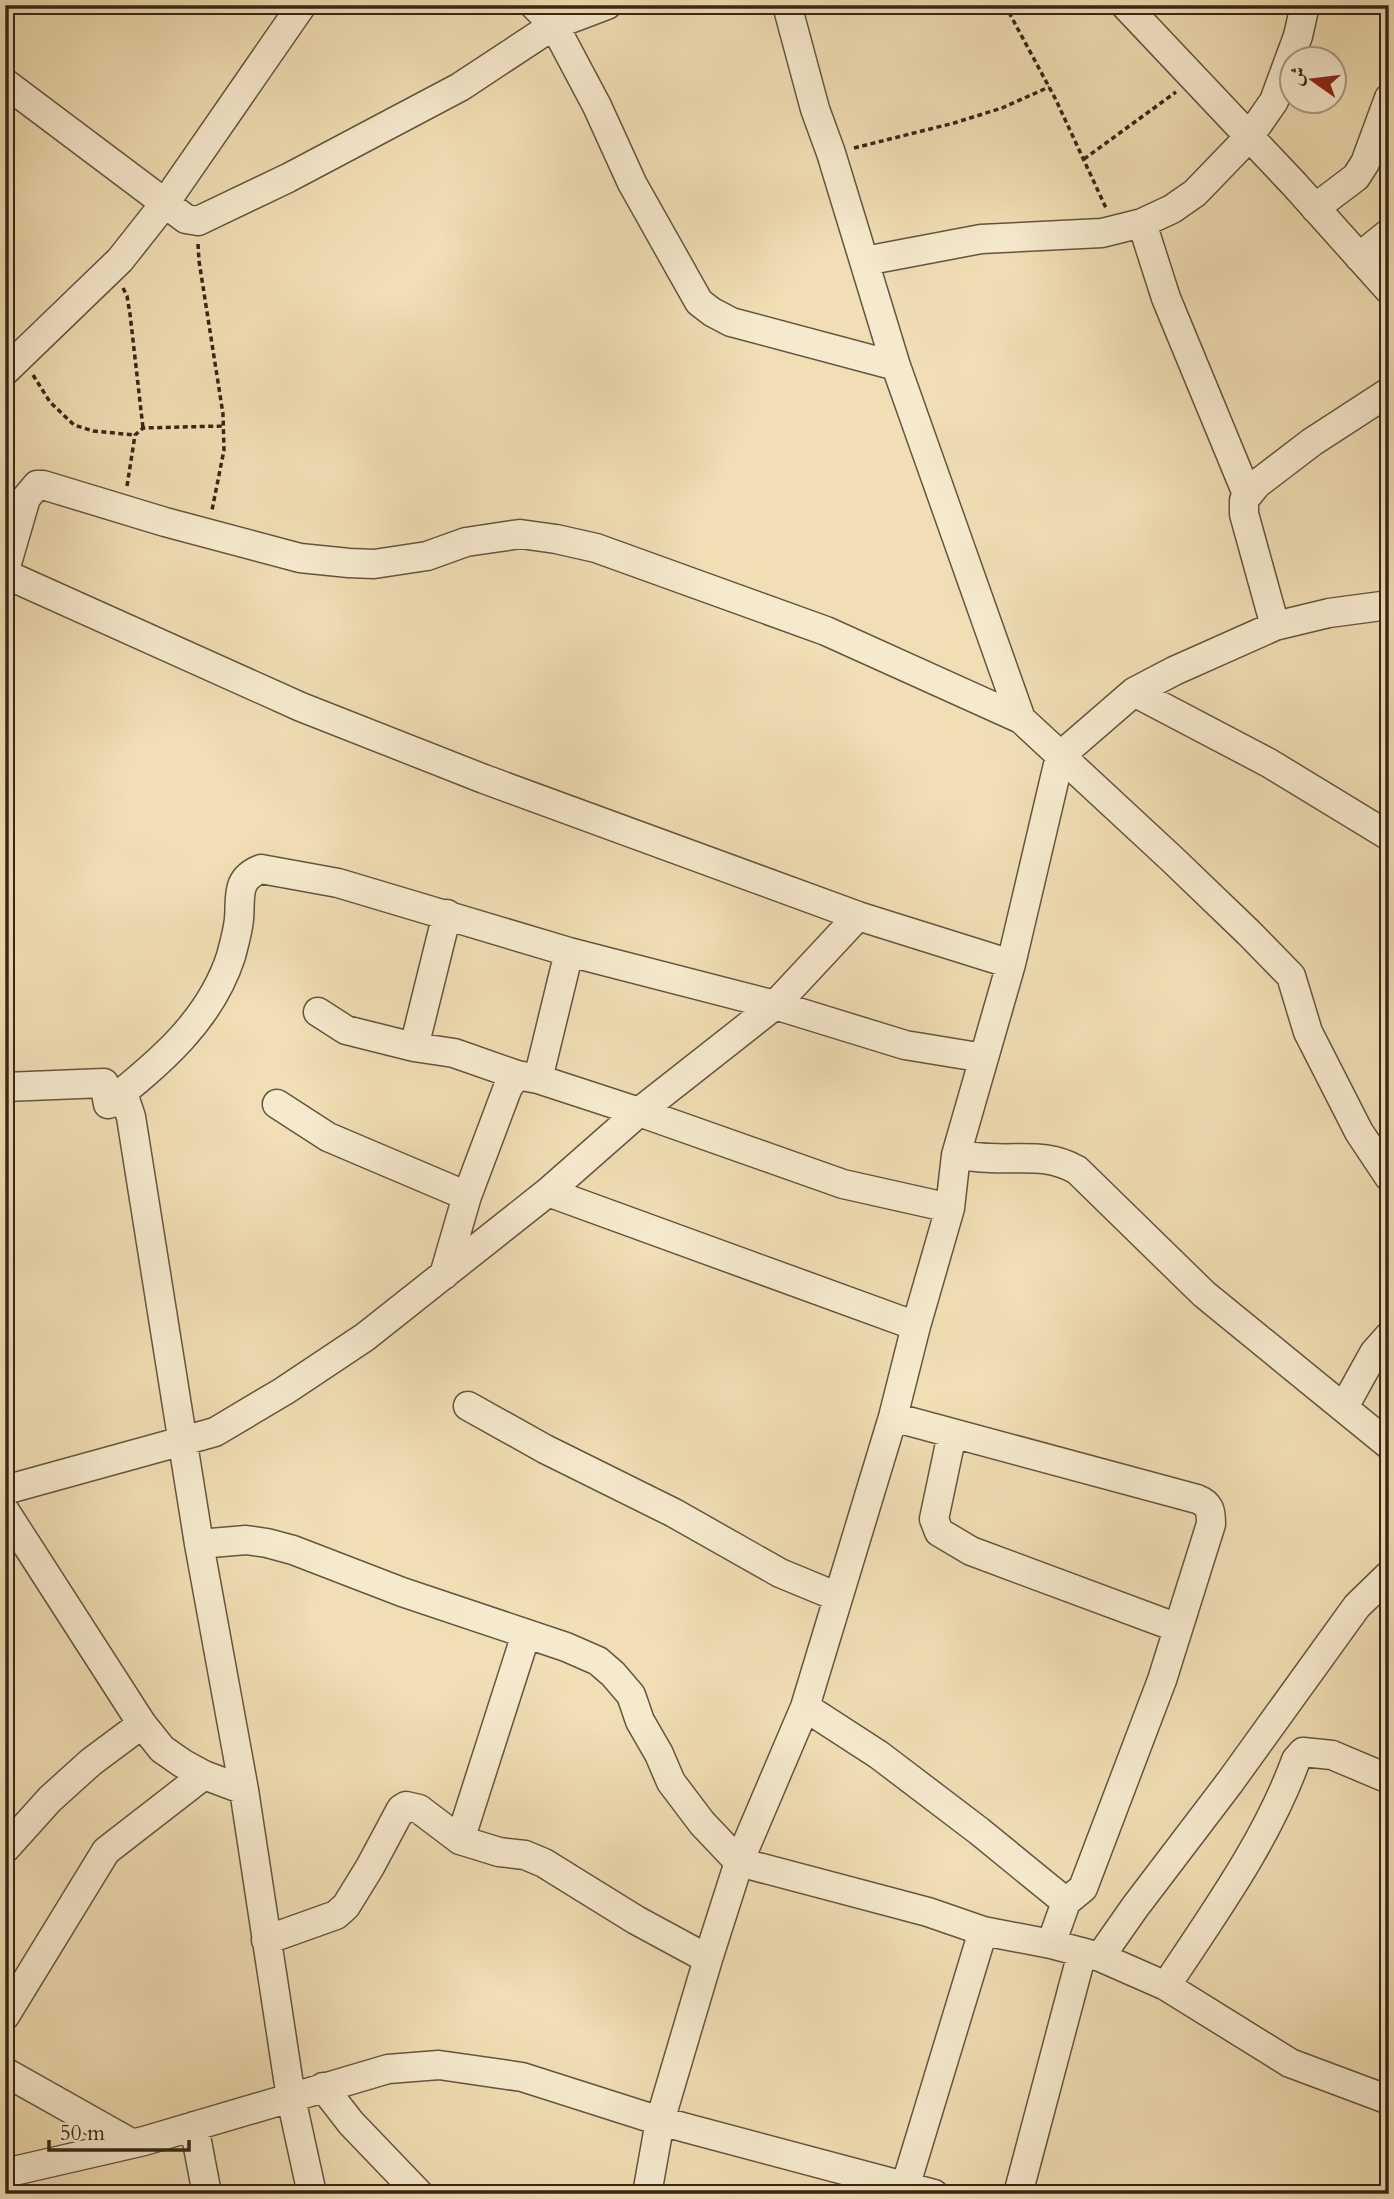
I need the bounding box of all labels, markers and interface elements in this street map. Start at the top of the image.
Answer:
north arrow [1278,46,1348,116]
text: ش [1283,64,1312,88]
scale bar [49,2108,189,2152]
text: 50 m [60,2119,105,2148]

